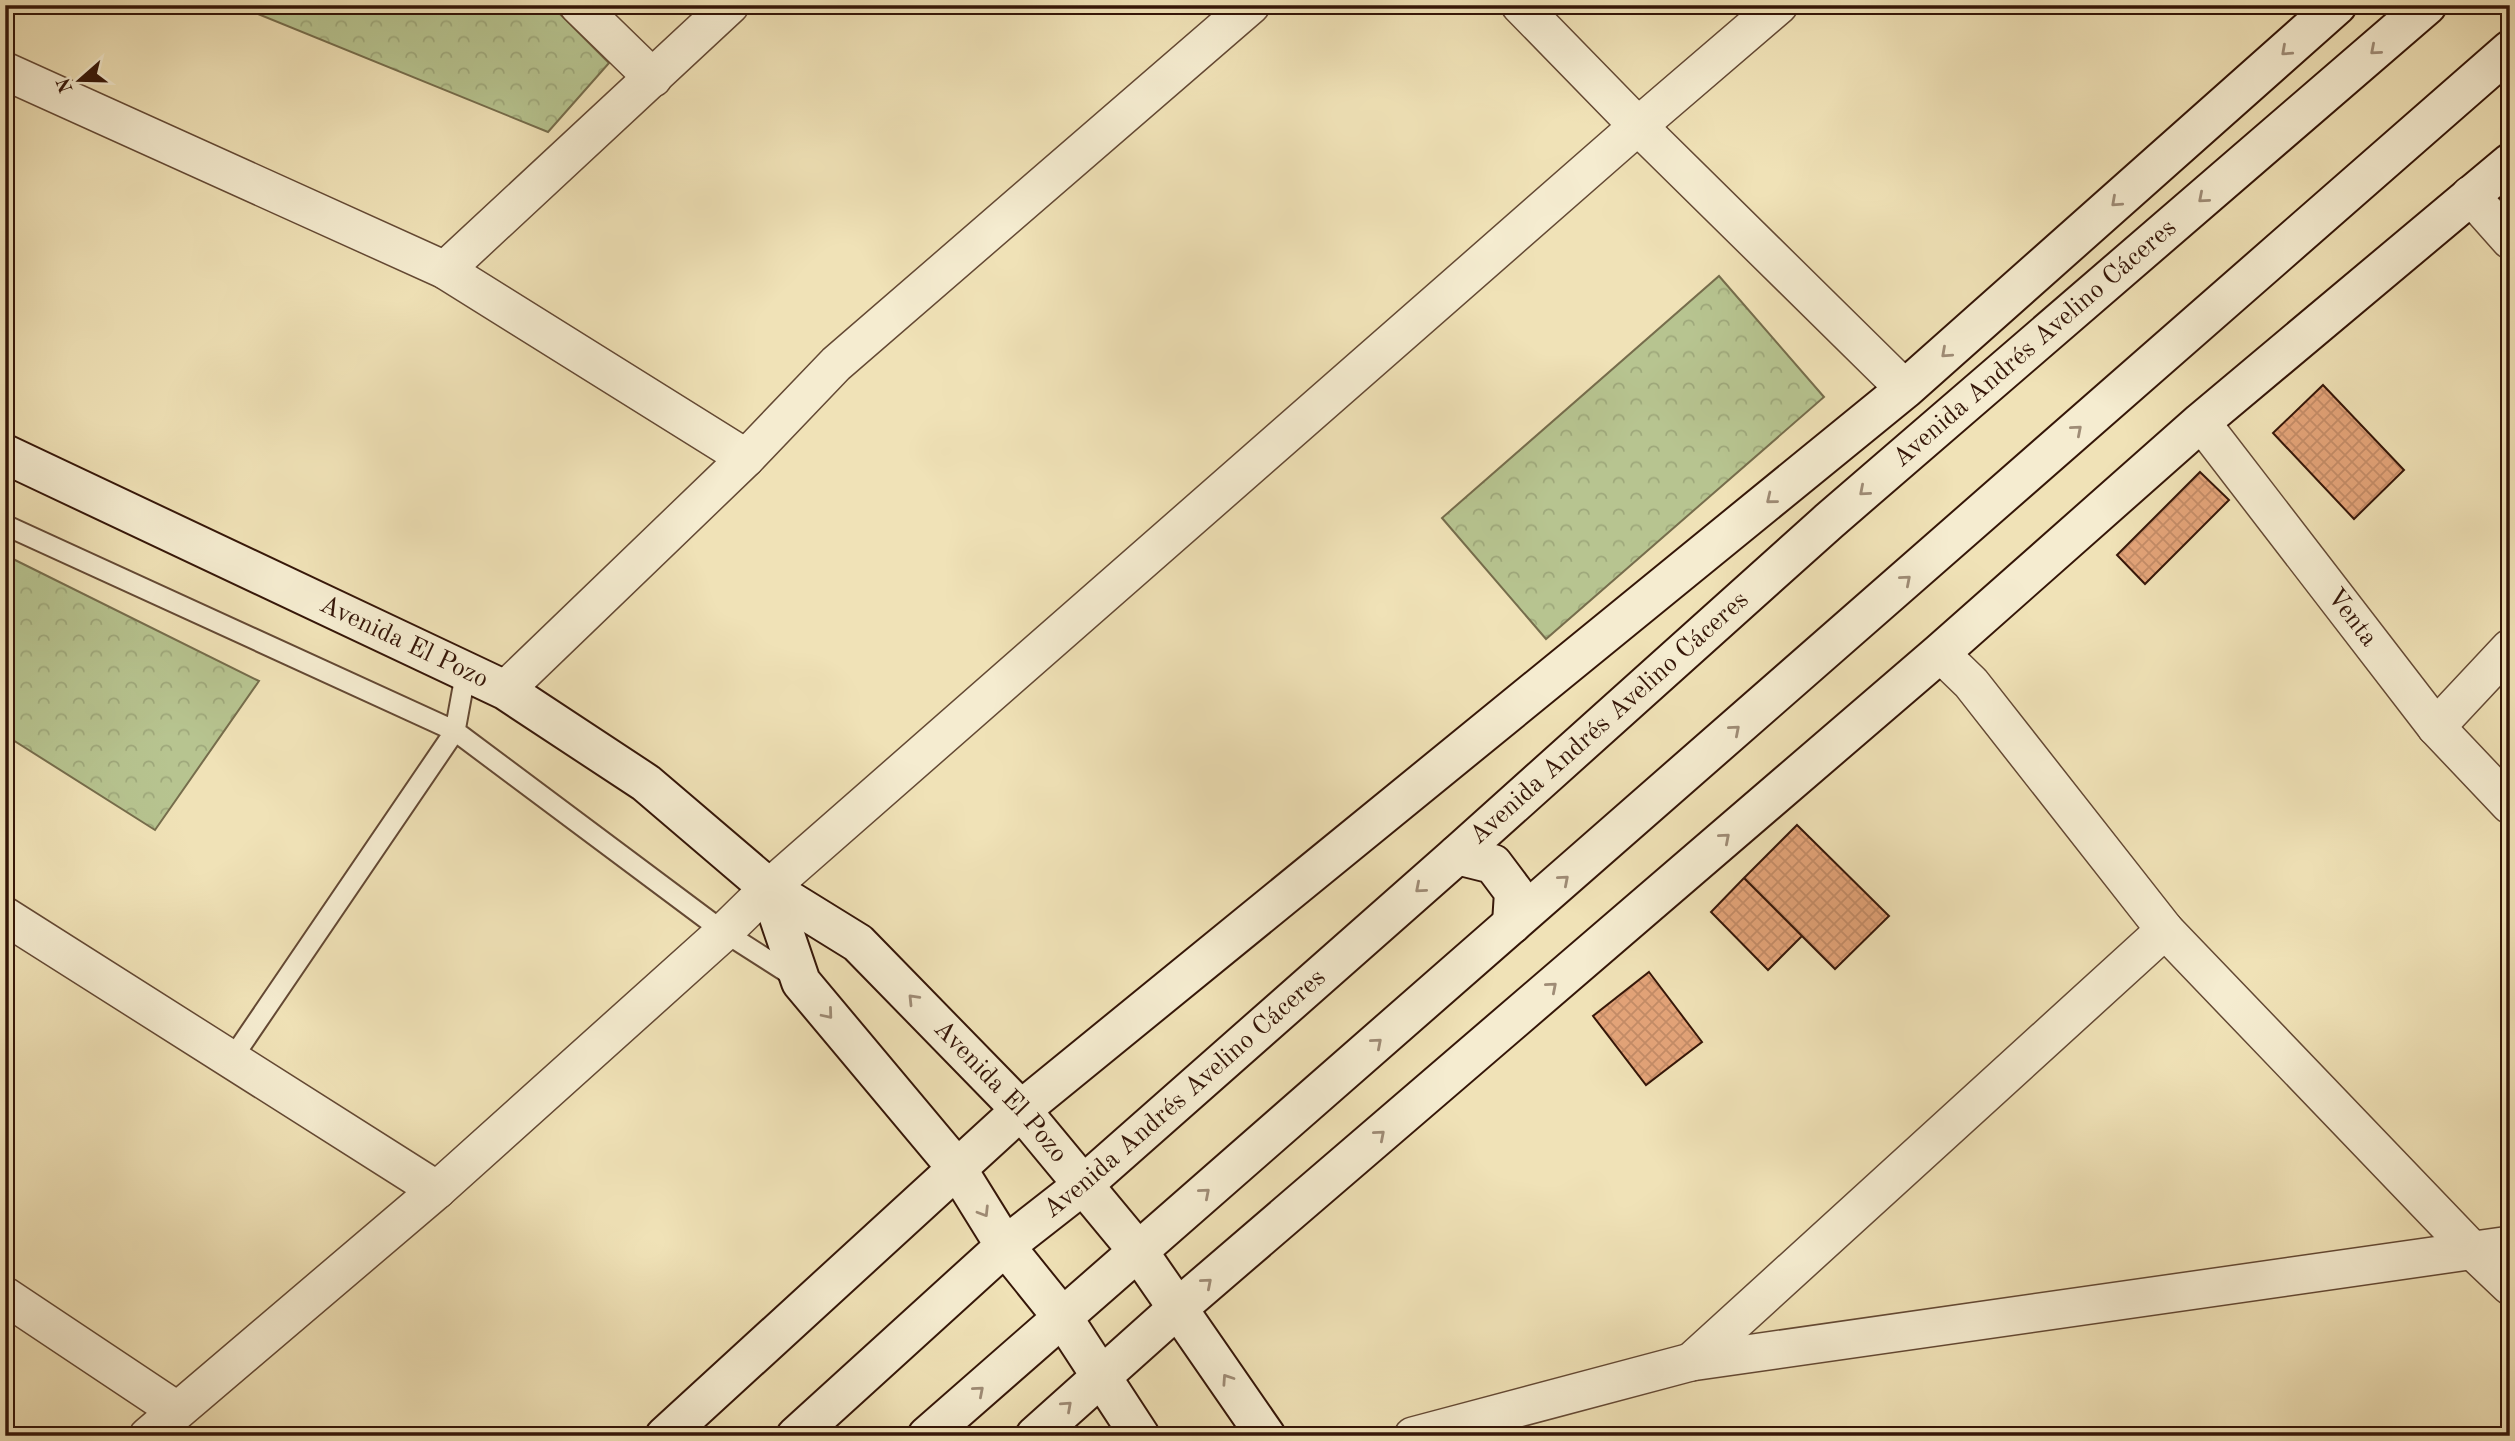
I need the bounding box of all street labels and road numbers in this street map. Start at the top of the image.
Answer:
street label: Avenida Andrés Avelino Cáceres [1888,214,2181,472]
street label: Venta [2321,584,2382,652]
street label: Avenida Andrés Avelino Cáceres [1465,587,1754,850]
street label: Avenida El Pozo [315,591,492,693]
street label: Avenida Andrés Avelino Cáceres [1039,964,1331,1223]
street label: Avenida El Pozo [928,1016,1072,1168]

